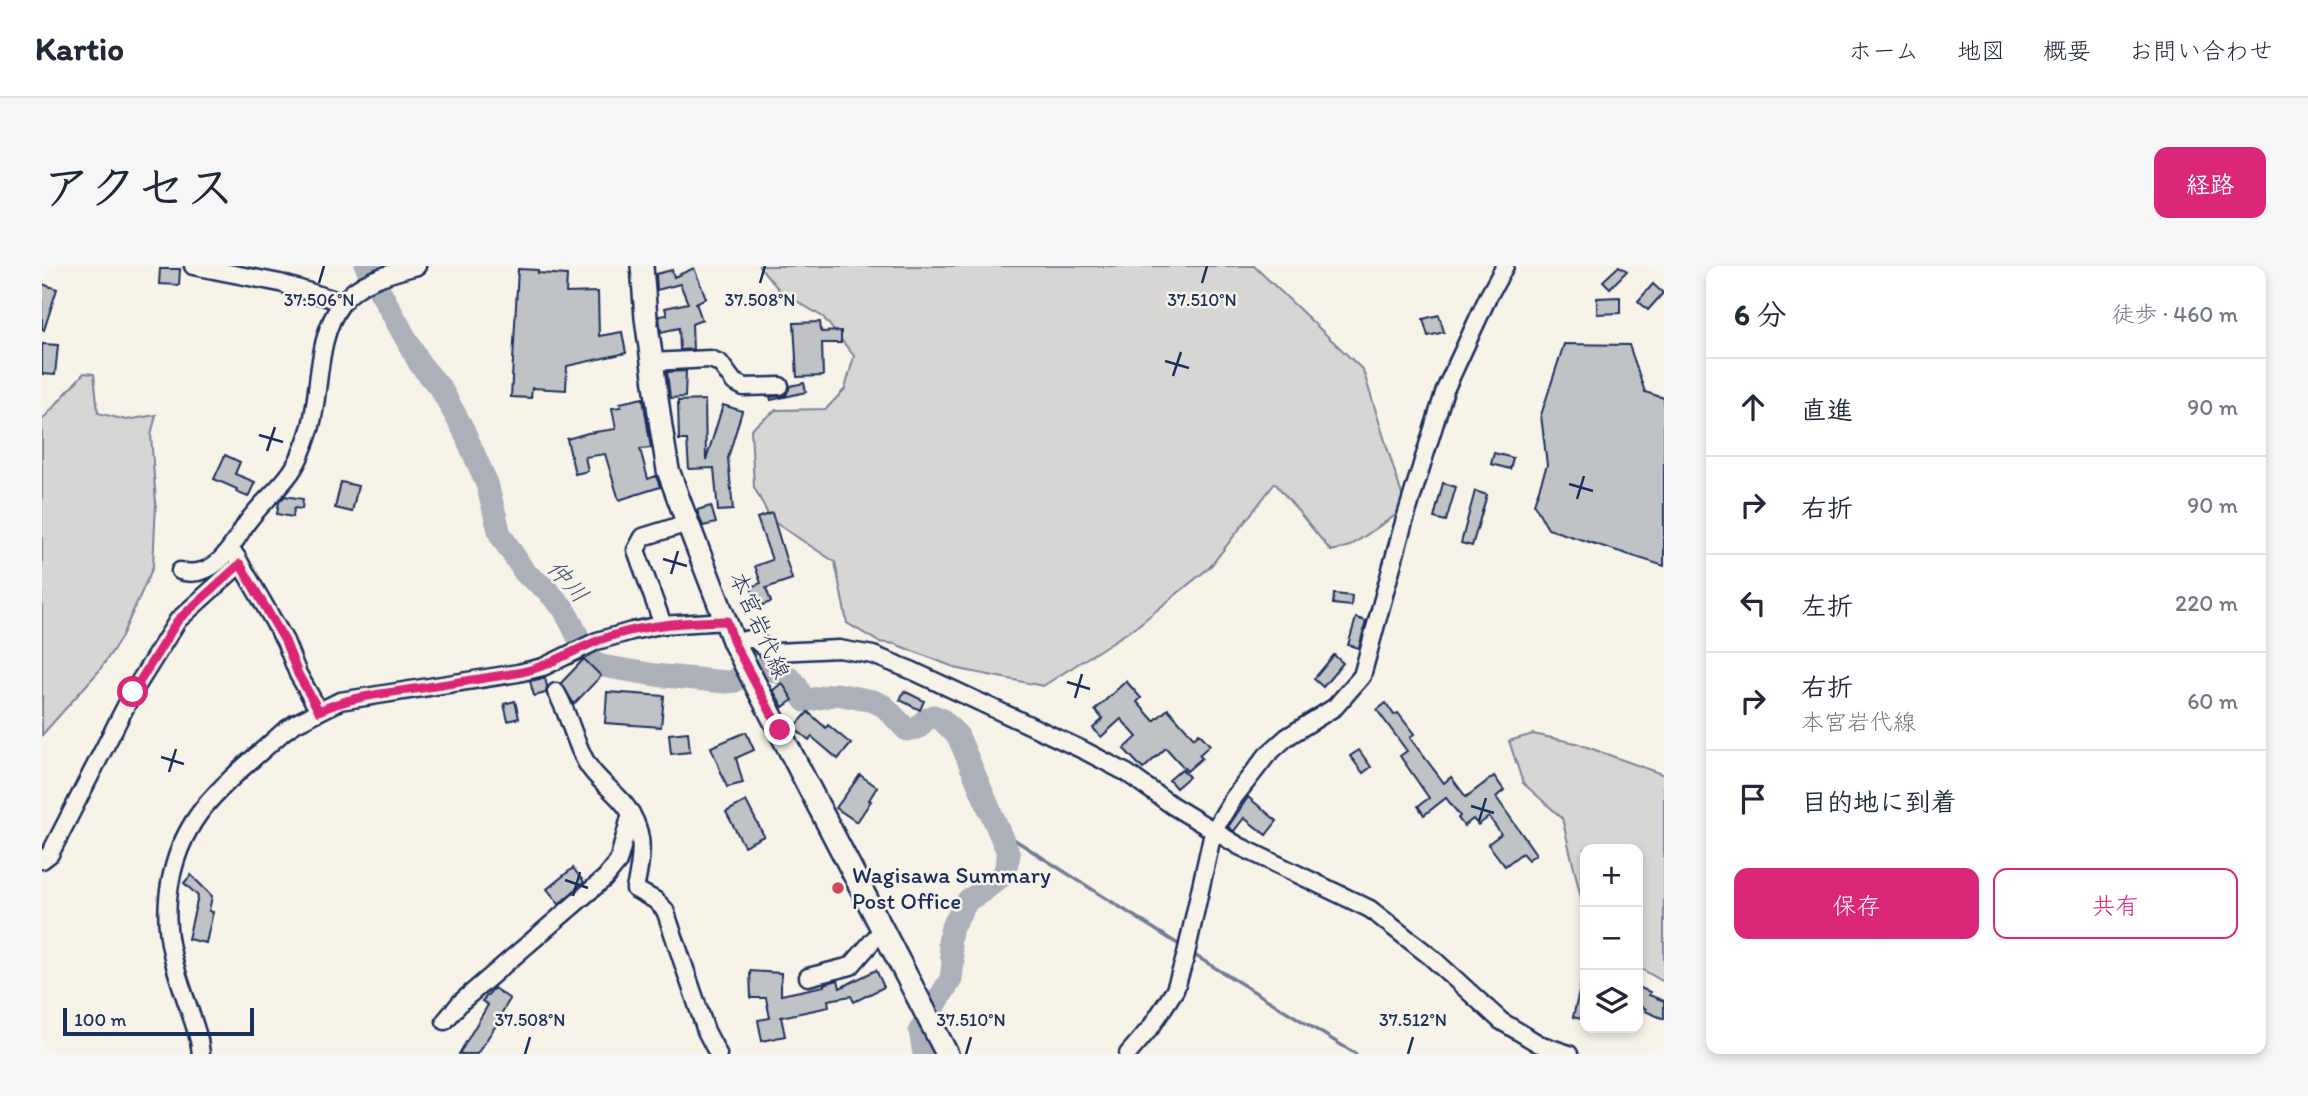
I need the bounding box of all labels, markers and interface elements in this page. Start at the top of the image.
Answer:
text: Kartio [35,29,124,68]
text: ホーム [1848,36,1919,65]
text: 地図 [1957,36,2005,65]
text: 概要 [2043,36,2091,65]
text: お問い合わせ [2129,36,2273,65]
button: 経路 [2154,147,2266,218]
text: アクセス [42,157,235,216]
text: 37.506°N [284,289,354,311]
text: 37.508°N [724,289,796,311]
text: 37.510°N [1167,289,1237,311]
text: 6 分 [1734,296,1787,333]
text: 徒歩 · 460 m [2111,300,2238,328]
icon: ahead [1734,388,1772,426]
text: 90 m [2187,393,2238,421]
text: 直進 [1801,394,1853,426]
icon: right [1734,486,1772,524]
text: 90 m [2187,491,2238,519]
text: 右折 [1801,492,1853,524]
water label: 仲川 [541,553,595,609]
street label: 本宮岩代線 [724,567,796,683]
icon: left [1734,584,1772,622]
text: 220 m [2175,589,2238,617]
text: 左折 [1801,590,1853,622]
text: 右折 [1801,671,1853,703]
route start [117,676,148,707]
icon: right [1734,682,1772,720]
text: 60 m [2187,687,2238,715]
text: 本宮岩代線 [1801,708,1916,736]
route end [764,714,795,745]
icon: arrive [1734,780,1772,818]
text: 目的地に到着 [1801,786,1957,818]
map controls [1580,844,1643,1033]
button: + [1580,844,1643,907]
place label: Wagisawa Summary Post Office [852,861,1051,915]
button: 保存 [1734,868,1979,939]
button: 共有 [1993,868,2238,939]
marker: Wagisawa Summary Post Office [830,880,846,896]
button: − [1580,907,1643,970]
button: layers [1580,970,1643,1033]
scale bar [63,1005,254,1037]
text: 100 m [74,1008,126,1031]
text: 37.508°N [494,1009,566,1031]
text: 37.510°N [936,1009,1006,1031]
text: 37.512°N [1379,1009,1447,1031]

